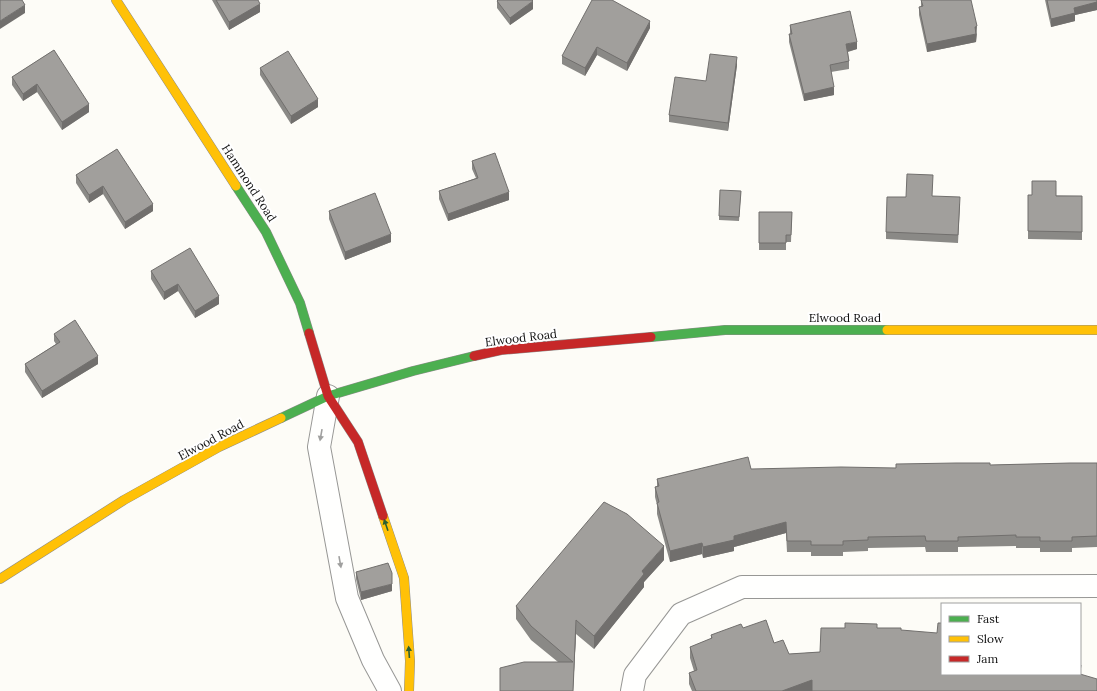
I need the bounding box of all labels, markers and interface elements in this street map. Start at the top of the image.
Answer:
street label: Hammond Road [219,141,280,224]
street label: Elwood Road [809,310,881,325]
street label: Elwood Road [484,326,558,349]
street label: Elwood Road [175,416,246,463]
one-way arrow [318,428,324,441]
one-way arrow [382,519,388,531]
one-way arrow [337,556,343,569]
legend [941,603,1081,675]
text: Fast [977,611,1000,626]
text: Slow [977,631,1004,646]
one-way arrow [406,646,413,658]
text: Jam [976,651,998,666]

